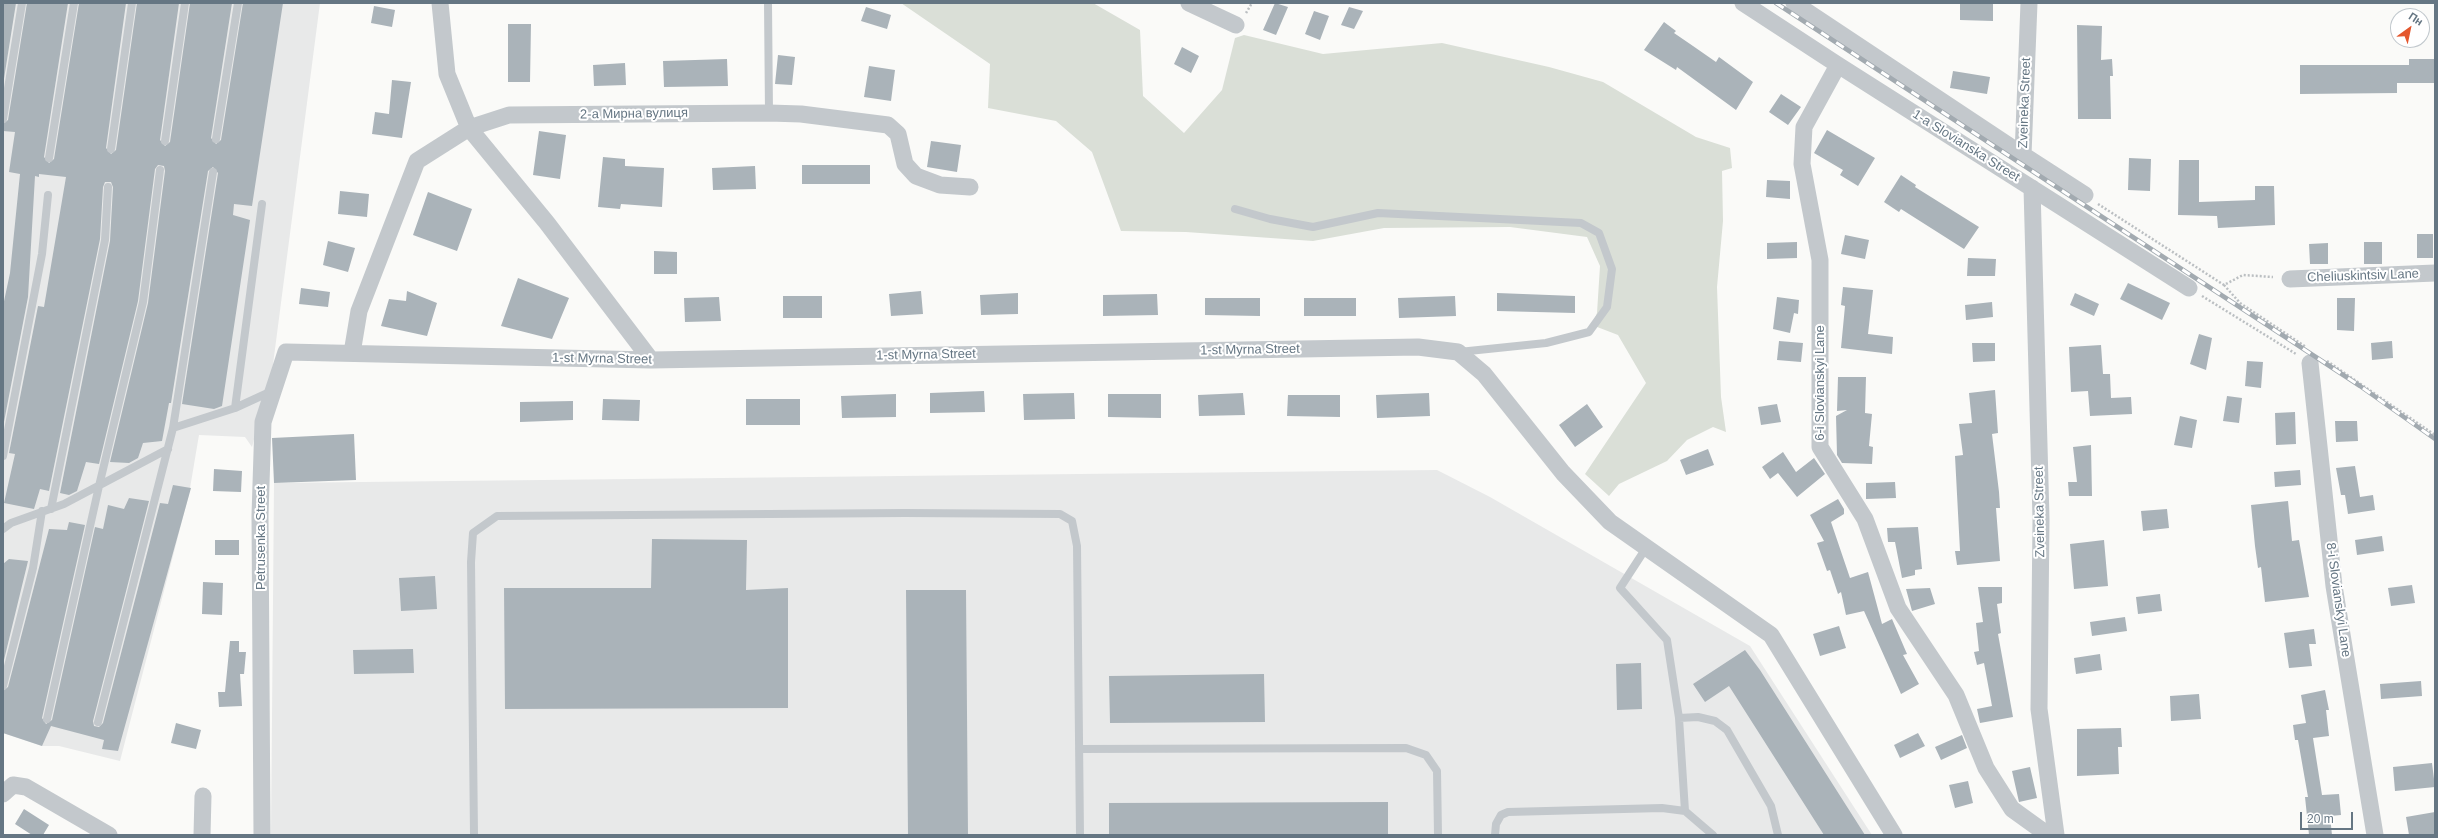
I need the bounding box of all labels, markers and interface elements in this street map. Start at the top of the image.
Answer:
north arrow [2390,8,2430,48]
text: Пн [2407,10,2425,28]
street label: Zveineka Street [2016,57,2034,149]
street label: 2-а Мирна вулиця [580,105,688,123]
street label: 1-a Slovianska Street [1909,107,2023,185]
street label: Cheliuskintsiv Lane [2307,266,2419,286]
street label: 6-i Slovianskyi Lane [1812,325,1828,441]
street label: 1-st Myrna Street [1200,341,1300,359]
street label: 1-st Myrna Street [876,346,976,364]
street label: 1-st Myrna Street [552,350,652,368]
street label: Zveineka Street [2031,466,2049,558]
street label: Petrusenka Street [253,486,269,590]
street label: 8-i Slovianskyi Lane [2322,542,2354,658]
scale bar [2302,804,2355,830]
text: 20 m [2307,812,2334,826]

